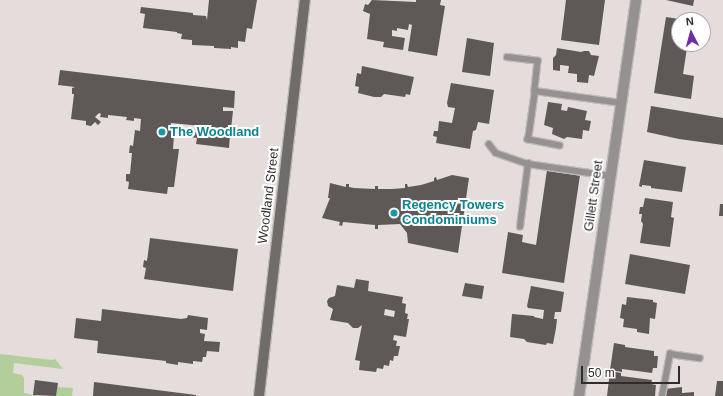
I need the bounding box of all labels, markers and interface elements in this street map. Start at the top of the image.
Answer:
north arrow [671,12,711,52]
text: N [685,15,694,27]
place label: The Woodland [170,124,259,140]
marker: The Woodland [157,127,167,137]
street label: Woodland Street [255,147,283,245]
street label: Gillett Street [581,159,607,233]
place label: Regency Towers Condominiums [402,198,504,229]
marker: Regency Towers Condominiums [389,208,399,218]
scale bar [583,358,682,384]
text: 50 m [588,366,615,380]

